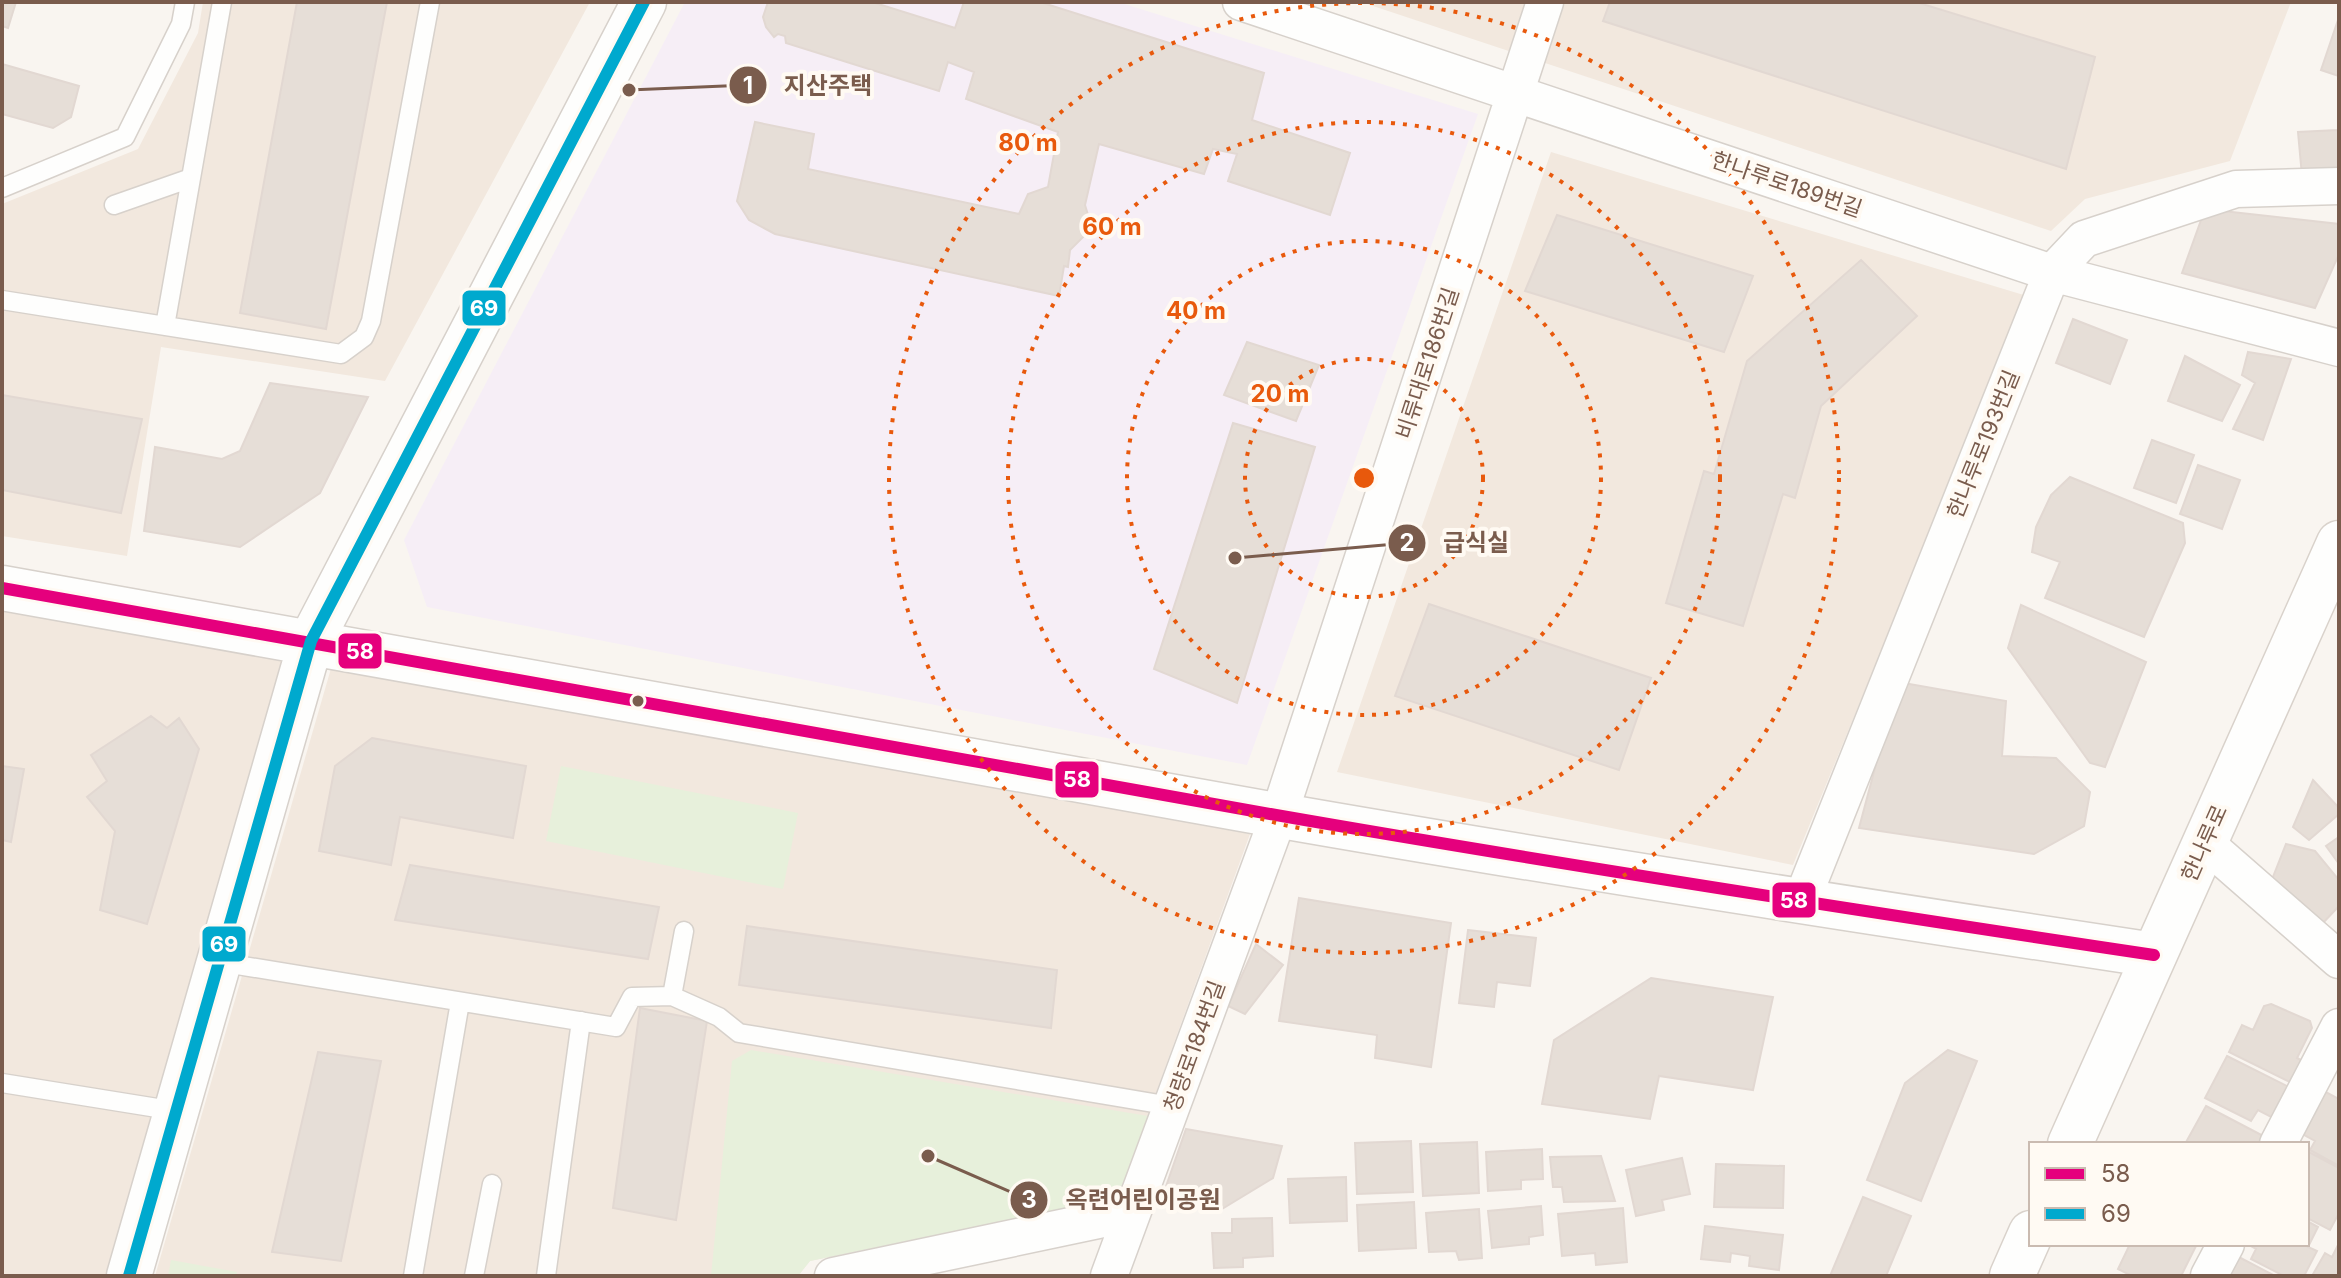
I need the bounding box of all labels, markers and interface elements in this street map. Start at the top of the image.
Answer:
callout: 지산주택 [728,61,888,109]
text: 1 [743,71,753,100]
text: 지산주택 [784,71,872,100]
text: 80 m [998,128,1058,157]
street label: 한나루로189번길 [1708,146,1866,222]
text: 60 m [1082,212,1142,241]
street label: 비류대로186번길 [1390,284,1464,442]
line badge: 69 [461,289,507,327]
text: 69 [470,295,498,321]
text: 40 m [1166,296,1226,325]
street label: 한나루로193번길 [1941,366,2025,522]
text: 20 m [1251,379,1309,408]
centre of rings [1350,464,1378,492]
callout: 급식실 [1387,519,1525,567]
text: 2 [1399,528,1415,557]
text: 급식실 [1443,528,1509,557]
line badge: 58 [337,632,383,670]
text: 58 [346,638,374,664]
unlabelled marker [630,693,646,709]
line badge: 58 [1054,760,1100,799]
text: 58 [1063,766,1091,792]
street label: 한나루로 [2176,801,2232,885]
line badge: 58 [1771,881,1817,919]
text: 58 [1780,887,1808,913]
line badge: 69 [201,925,247,963]
text: 69 [210,931,238,957]
street label: 청량로184번길 [1158,977,1230,1115]
legend [2029,1142,2309,1246]
text: 58 [2101,1159,2130,1188]
callout: 옥련어린이공원 [1009,1176,1236,1224]
text: 3 [1021,1185,1037,1214]
text: 옥련어린이공원 [1066,1185,1220,1214]
text: 69 [2101,1199,2131,1228]

